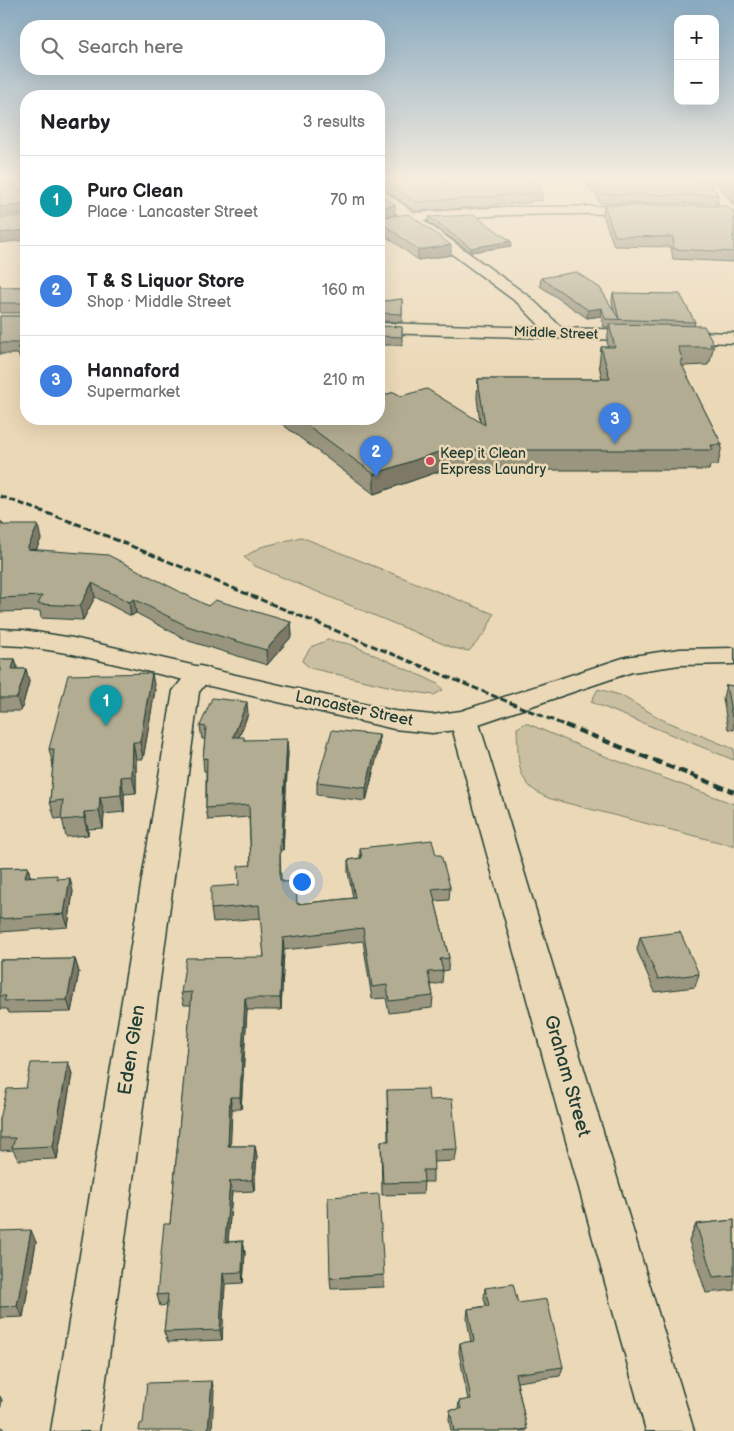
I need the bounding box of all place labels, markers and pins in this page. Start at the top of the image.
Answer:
pin: 3 [599,403,631,444]
pin: 2 [360,436,392,477]
place label: Keep it Clean Express Laundry [440,445,547,478]
marker: Keep it Clean Express Laundry [424,455,436,467]
pin: 1 [90,685,122,726]

